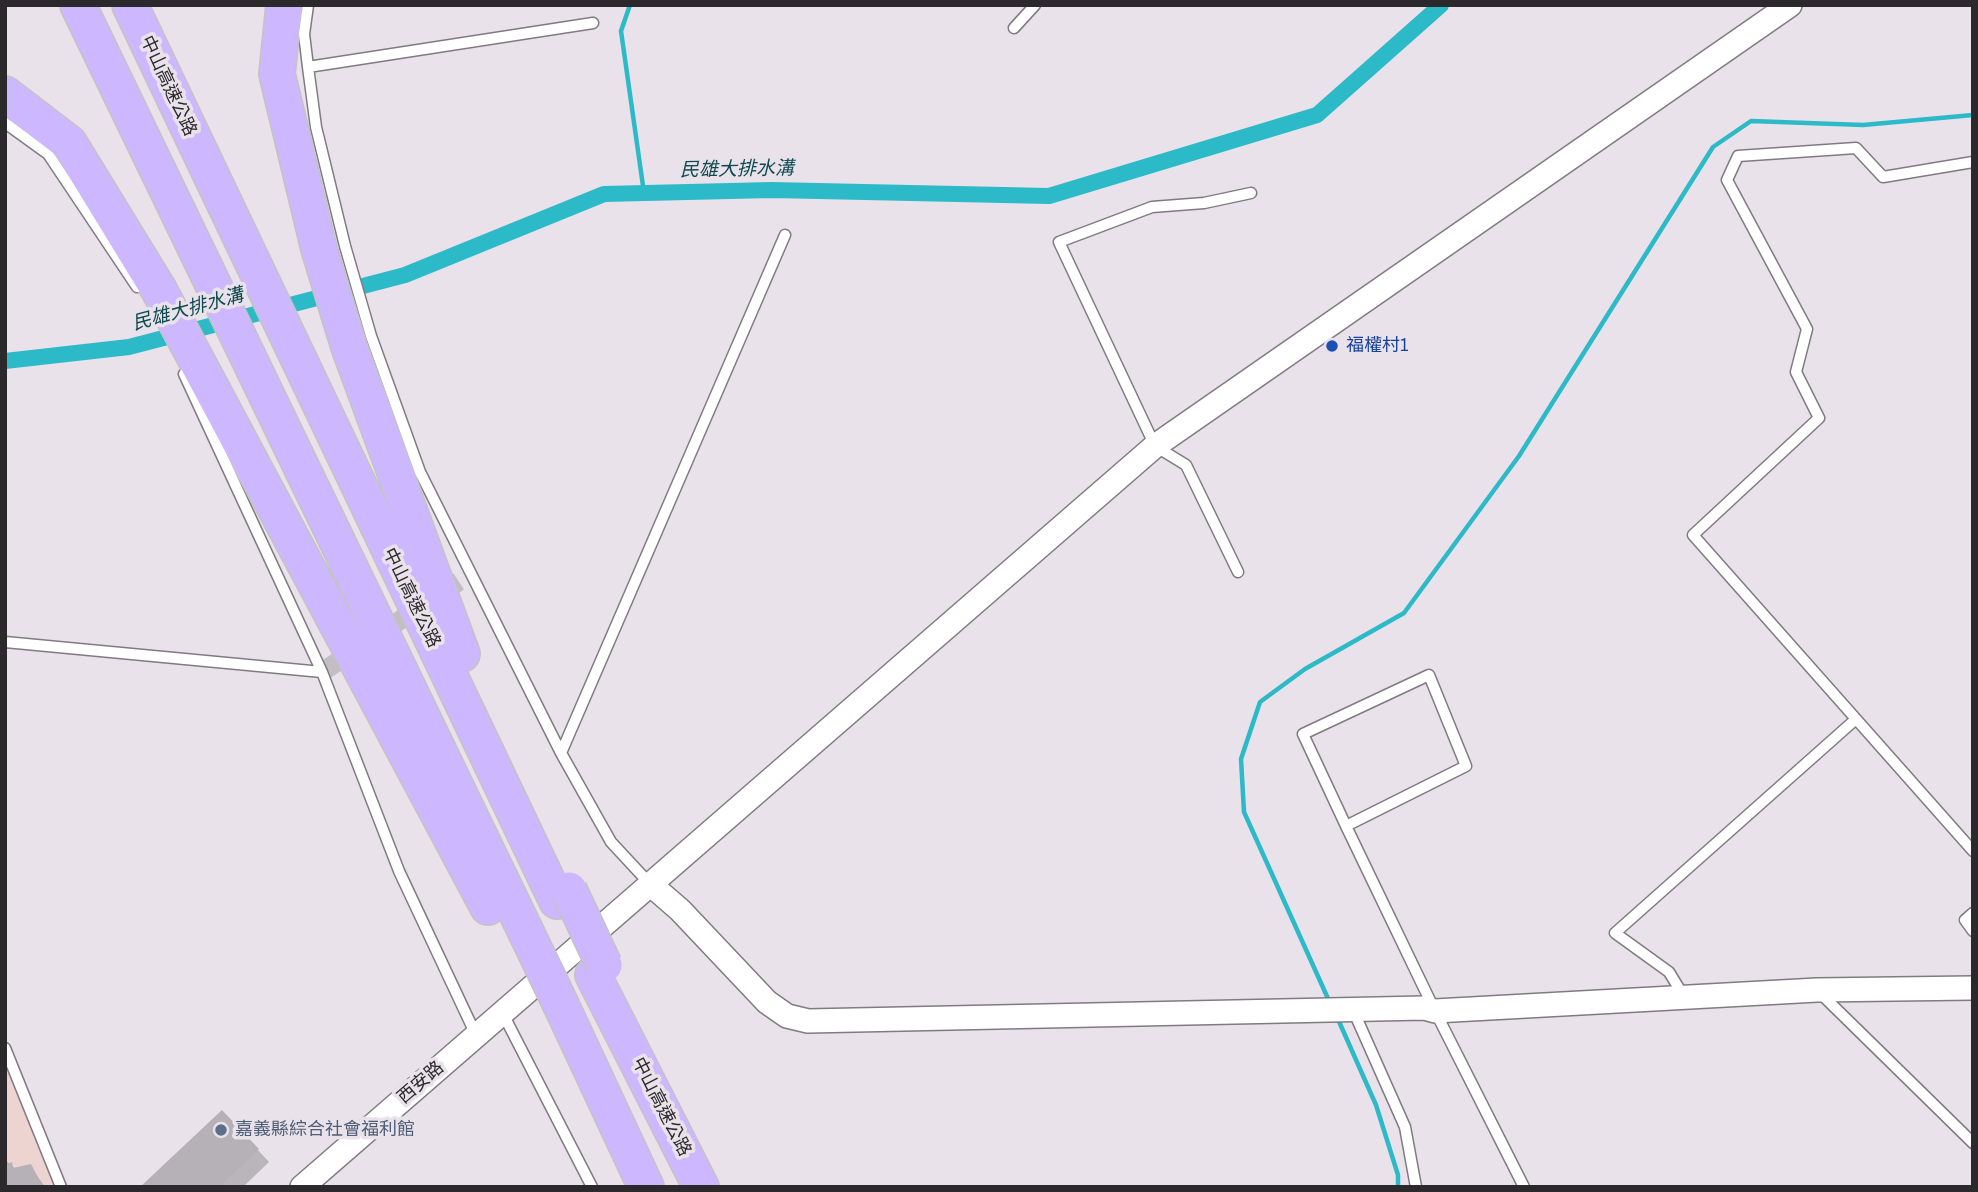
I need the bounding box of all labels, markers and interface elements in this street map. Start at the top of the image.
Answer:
street label: 中山高速公路 [135,32,201,140]
water label: 民雄大排水溝 [680,158,794,182]
water label: 民雄大排水溝 [130,284,246,336]
place label: 福權村1 [1346,335,1408,357]
marker: 福權村1 [1324,338,1340,354]
street label: 中山高速公路 [378,545,444,651]
street label: 中山高速公路 [627,1054,695,1160]
street label: 西安路 [394,1057,448,1109]
place label: 嘉義縣綜合社會福利館 [235,1119,415,1141]
marker: 嘉義縣綜合社會福利館 [213,1122,229,1138]

